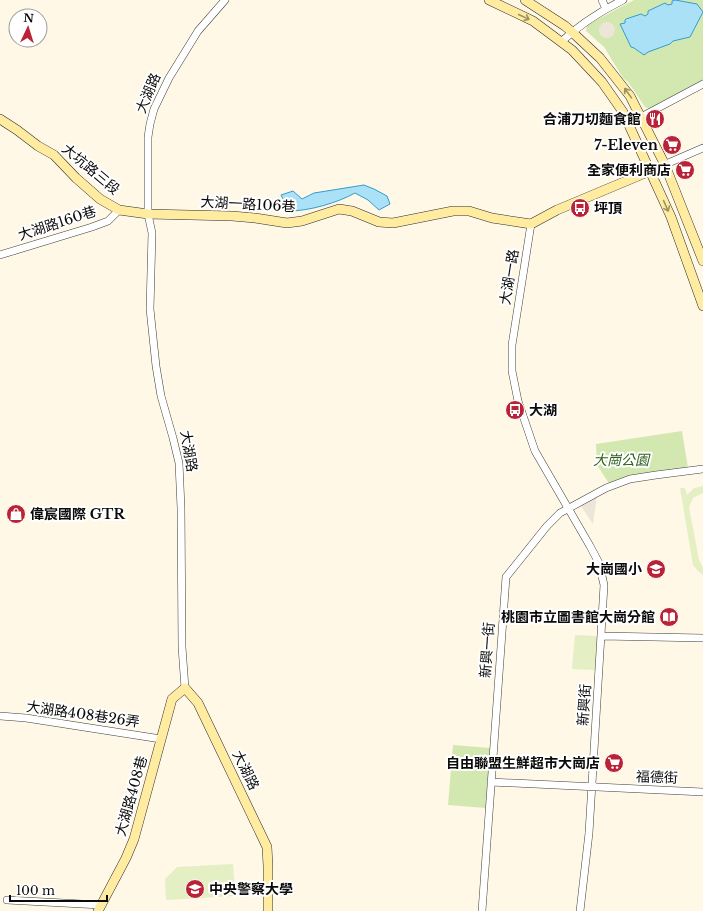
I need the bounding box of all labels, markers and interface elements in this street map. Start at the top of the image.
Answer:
north arrow [8,8,48,48]
text: N [23,11,35,25]
one-way arrow [518,14,530,21]
street label: 大湖路 [132,70,164,116]
one-way arrow [624,88,632,99]
restaurant icon: 合浦刀切麵食館 [644,108,666,130]
place label: 合浦刀切麵食館 [543,110,641,128]
supermarket icon: 7-Eleven [661,134,683,156]
place label: 7-Eleven [594,136,658,154]
street label: 大坑路三段 [58,140,124,198]
supermarket icon: 全家便利商店 [674,159,696,181]
place label: 全家便利商店 [587,161,671,179]
street label: 大湖一路106巷 [200,193,296,215]
bus stop icon: 坪頂 [569,197,591,219]
place label: 坪頂 [594,199,622,217]
one-way arrow [663,200,671,212]
street label: 大湖路160巷 [16,202,98,244]
street label: 大湖一路 [496,248,522,306]
bus stop icon: 大湖 [504,399,526,421]
place label: 大湖 [529,401,557,419]
street label: 大湖路 [176,429,202,473]
park label: 大崗公園 [593,451,651,469]
shop icon: 偉宸國際 GTR [5,503,27,525]
place label: 偉宸國際 GTR [30,505,125,523]
school or university icon: 大崗國小 [645,558,667,580]
place label: 大崗國小 [586,560,642,578]
library icon: 桃園市立圖書館大崗分館 [658,606,680,628]
place label: 桃園市立圖書館大崗分館 [501,608,655,626]
street label: 新興一街 [476,621,498,679]
street label: 新興街 [574,683,594,727]
street label: 大湖路408巷26弄 [25,697,141,731]
street label: 大湖路 [229,747,263,793]
supermarket icon: 自由聯盟生鮮超市大崗店 [603,752,625,774]
street label: 大湖路408巷 [111,754,151,838]
place label: 自由聯盟生鮮超市大崗店 [446,754,600,772]
street label: 福德街 [636,767,678,787]
scale bar [10,877,107,903]
school or university icon: 中央警察大學 [184,878,206,900]
place label: 中央警察大學 [209,880,293,898]
text: 100 m [16,883,55,898]

